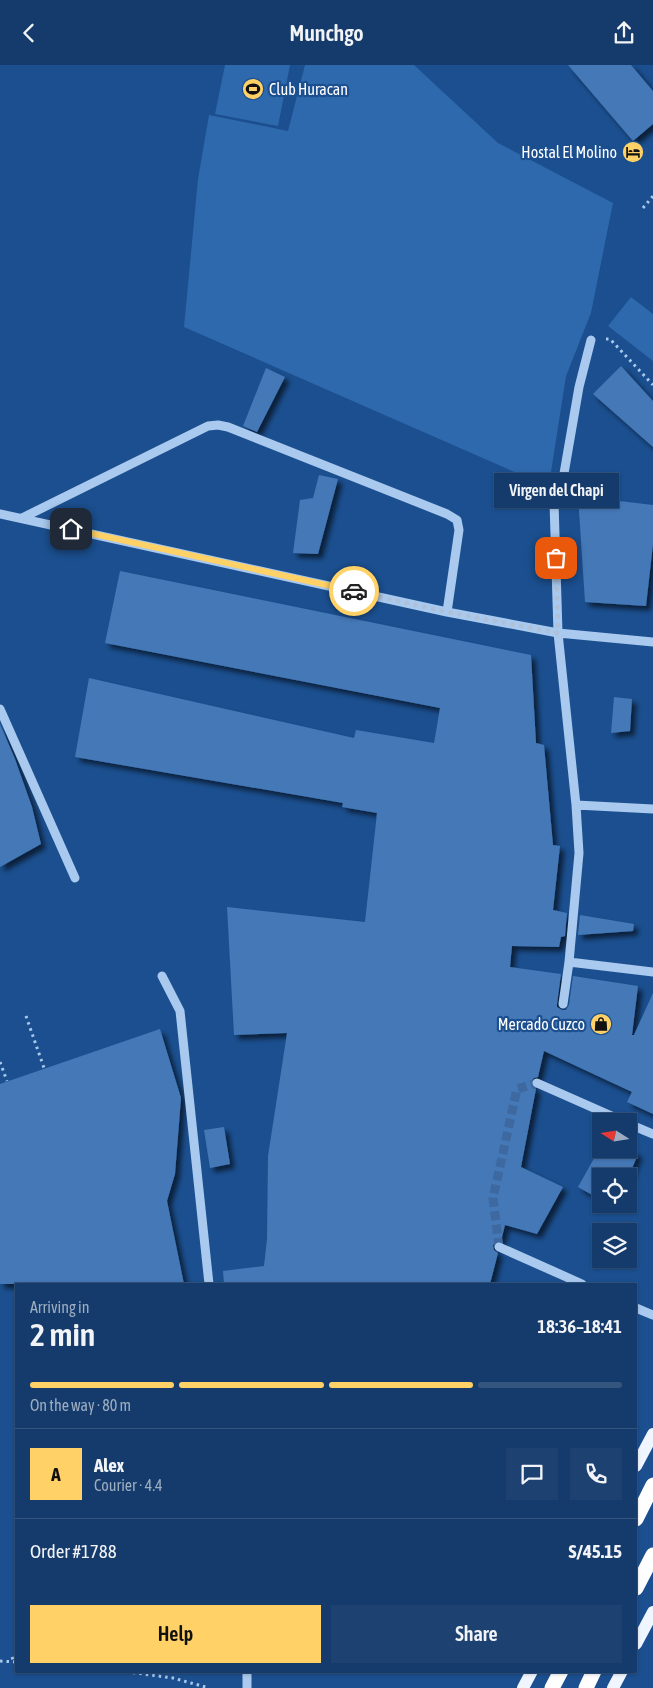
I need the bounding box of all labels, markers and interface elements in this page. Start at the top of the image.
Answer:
icon: back [15,19,43,47]
icon: share [610,19,638,47]
text: Munchgo [289,20,364,46]
sports icon: Club Huracan [241,77,265,101]
place label: Club Huracan [269,80,348,98]
hotel icon: Hostal El Molino [621,140,645,164]
place label: Hostal El Molino [521,143,617,161]
callout: Virgen del Chapi [494,473,618,508]
text: Virgen del Chapi [509,481,604,499]
pin [50,508,92,550]
icon: home [57,515,85,543]
pin [535,537,577,579]
icon: bag [542,544,570,572]
courier [329,566,379,616]
icon: car [340,577,368,605]
shop icon: Mercado Cuzco [589,1012,613,1036]
place label: Mercado Cuzco [498,1015,585,1033]
north arrow [592,1113,638,1157]
map controls [592,1113,637,1268]
button: locate [592,1168,637,1213]
button: layers [592,1223,637,1268]
text: Arriving in [30,1298,90,1316]
text: 18:36–18:41 [537,1315,622,1337]
text: 2 min [30,1316,95,1353]
text: On the way · 80 m [30,1396,131,1414]
button: chat [506,1448,558,1500]
button: phone [570,1448,622,1500]
text: Alex [94,1454,124,1476]
text: A [51,1463,61,1485]
text: Courier · 4.4 [94,1476,163,1494]
text: Order #1788 [30,1540,117,1562]
text: S/45.15 [568,1540,622,1562]
button: Help [30,1605,321,1663]
button: Share [331,1605,622,1663]

